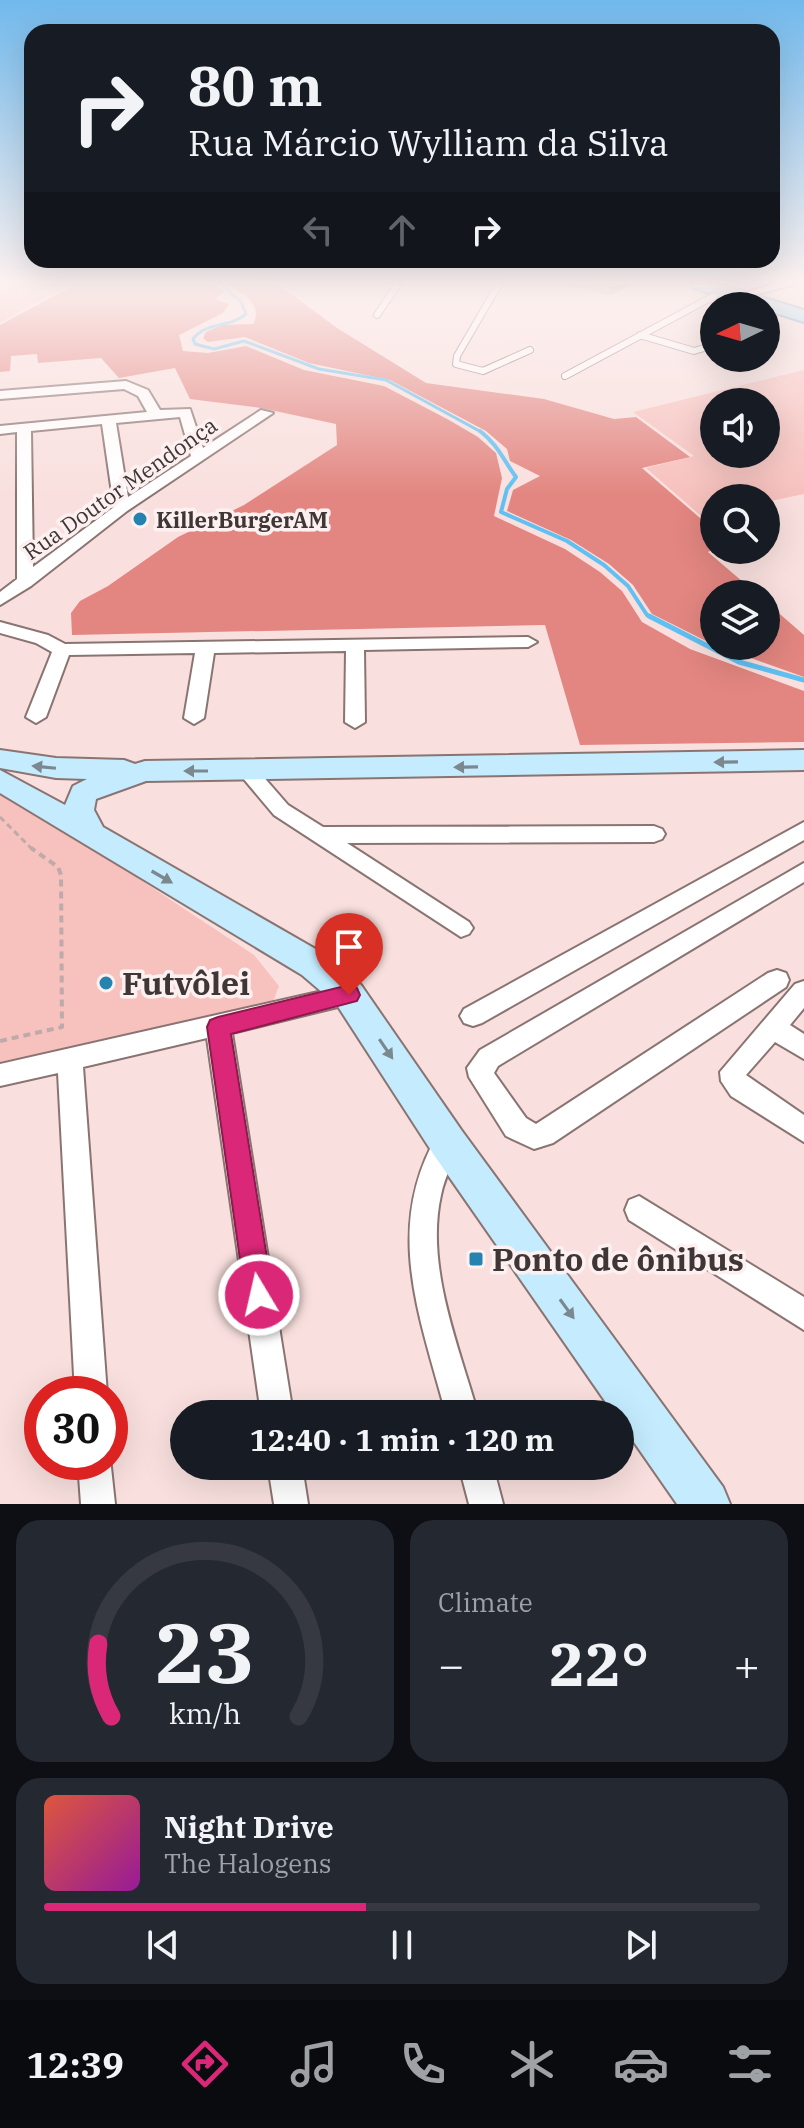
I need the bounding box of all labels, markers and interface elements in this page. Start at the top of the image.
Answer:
text: 80 m [188,49,323,121]
icon: right [56,56,160,160]
text: Rua Márcio Wylliam da Silva [188,119,669,166]
icon: left [296,208,340,252]
icon: ahead [380,208,424,252]
icon: right [464,208,508,252]
north arrow [700,292,780,372]
map controls [700,292,780,660]
button: sound [700,388,780,468]
street label: Rua Doutor Mendonça [17,410,223,566]
button: search [700,484,780,564]
place label: KillerBurgerAM [156,505,328,534]
marker: KillerBurgerAM [131,510,149,528]
button: layers [700,580,780,660]
one-way arrow [713,755,738,768]
one-way arrow [31,760,56,773]
one-way arrow [453,760,478,773]
one-way arrow [183,765,208,777]
one-way arrow [150,870,173,884]
pin [315,913,383,995]
icon: arrive [327,925,371,969]
place label: Futvôlei [122,962,250,1004]
marker: Futvôlei [97,974,115,992]
one-way arrow [379,1039,394,1060]
place label: Ponto de ônibus [492,1238,744,1280]
marker: Ponto de ônibus [467,1250,485,1268]
position arrow [217,1253,301,1337]
one-way arrow [559,1298,574,1319]
speed limit sign: 30 [24,1376,128,1480]
text: 12:40 · 1 min · 120 m [250,1420,554,1459]
text: Climate [438,1585,533,1619]
text: 23 [155,1598,255,1706]
text: 22° [549,1624,649,1703]
text: − [438,1636,464,1693]
text: + [734,1636,760,1693]
text: km/h [169,1695,241,1732]
text: Night Drive [164,1807,334,1846]
text: The Halogens [164,1846,332,1880]
icon: previous [141,1923,185,1967]
icon: pause [380,1923,424,1967]
icon: next [619,1923,663,1967]
icon: directions [177,2036,233,2092]
icon: music [286,2036,342,2092]
icon: phone [395,2036,451,2092]
icon: climate [504,2036,560,2092]
icon: car [613,2036,669,2092]
icon: filters [722,2036,778,2092]
text: 12:39 [26,2041,124,2088]

